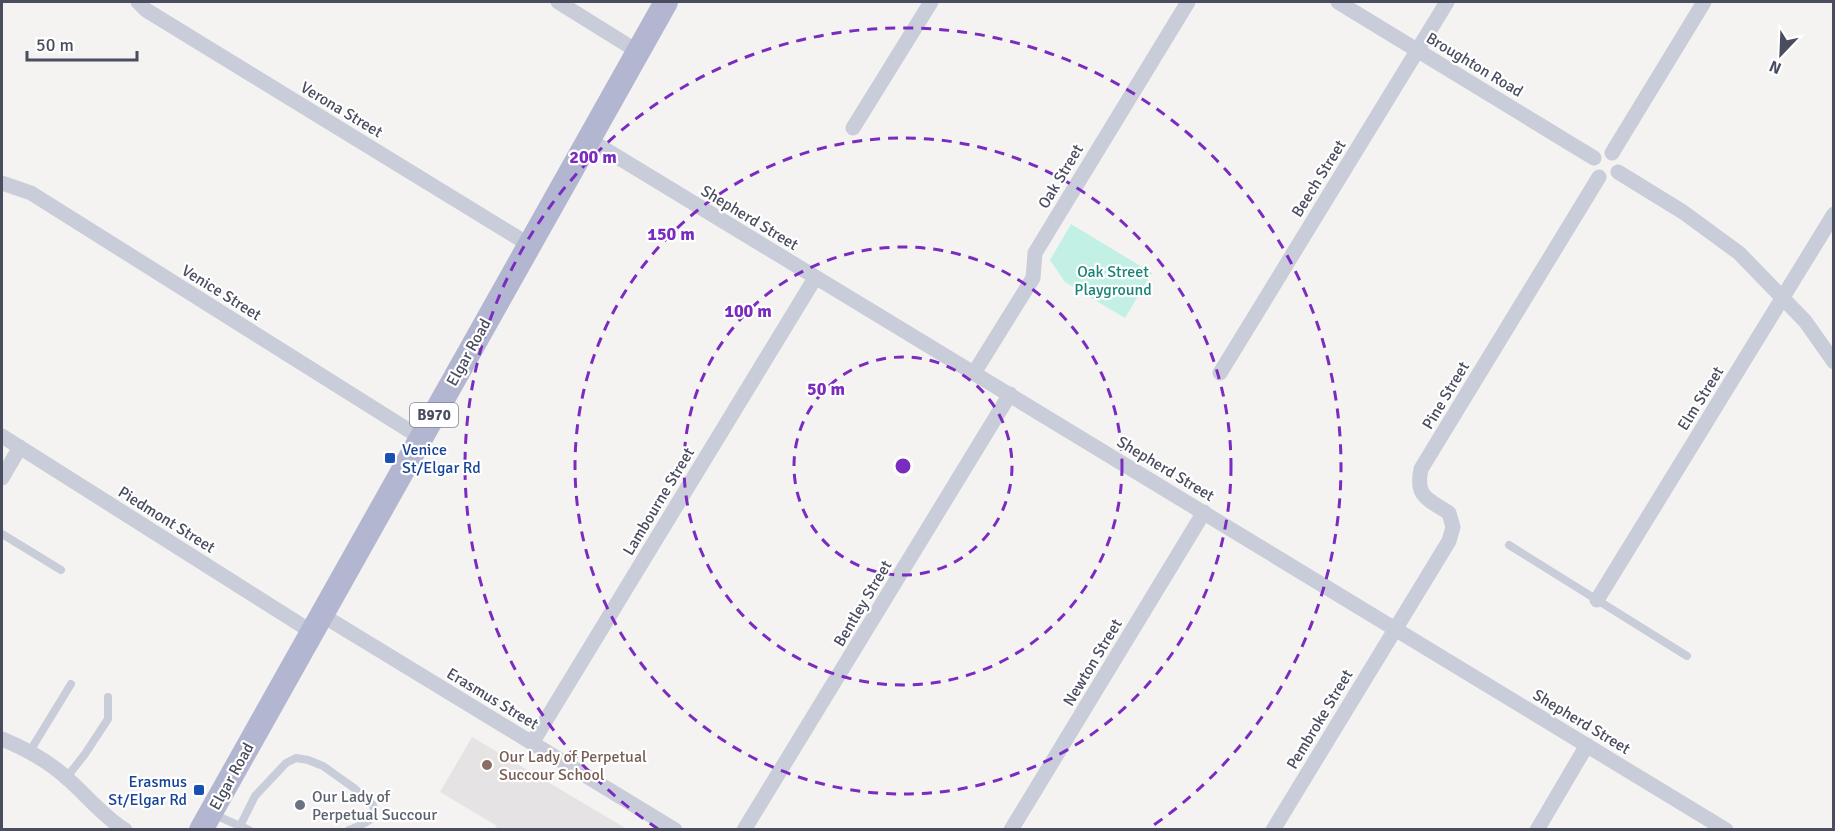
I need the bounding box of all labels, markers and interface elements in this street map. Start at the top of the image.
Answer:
scale bar [27,24,136,62]
north arrow [1751,24,1811,84]
street label: Broughton Road [1422,28,1527,102]
text: 50 m [36,34,74,56]
text: N [1766,56,1785,78]
street label: Verona Street [297,78,387,142]
street label: Beech Street [1287,136,1351,221]
street label: Oak Street [1034,140,1088,212]
text: 200 m [569,146,617,168]
street label: Shepherd Street [697,181,802,255]
text: 150 m [647,223,695,245]
street label: Venice Street [178,260,265,325]
park label: Oak Street Playground [1074,262,1152,300]
text: 100 m [724,300,772,322]
street label: Elgar Road [442,315,496,390]
street label: Pine Street [1418,358,1474,433]
street label: Elm Street [1673,362,1729,434]
text: 50 m [807,378,845,400]
road number: B970 [410,403,458,427]
street label: Shepherd Street [1113,432,1218,506]
place label: Venice St/Elgar Rd [402,440,481,478]
street label: Lambourne Street [619,444,699,559]
marker: Venice St/Elgar Rd [383,451,397,465]
centre of rings [893,456,913,476]
street label: Piedmont Street [114,482,219,558]
street label: Bentley Street [829,556,897,650]
street label: Newton Street [1059,615,1127,710]
street label: Erasmus Street [443,664,542,734]
street label: Pembroke Street [1282,666,1358,773]
street label: Shepherd Street [1529,685,1634,759]
street label: Elgar Road [205,739,259,814]
place label: Our Lady of Perpetual Succour School [499,747,647,785]
marker: Our Lady of Perpetual Succour School [480,758,494,772]
place label: Erasmus St/Elgar Rd [108,772,187,810]
marker: Erasmus St/Elgar Rd [192,783,206,797]
place label: Our Lady of Perpetual Succour [312,787,437,825]
marker: Our Lady of Perpetual Succour [293,798,307,812]

